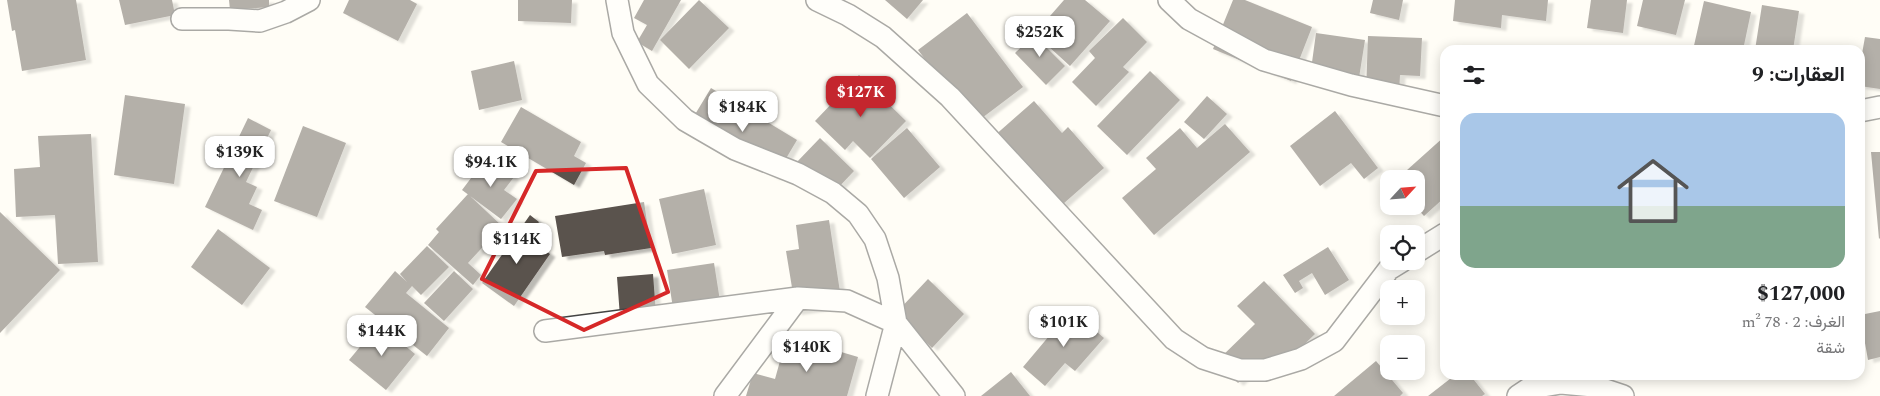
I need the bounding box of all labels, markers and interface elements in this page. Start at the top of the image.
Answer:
pin: $252K [1005,15,1075,58]
text: $252K [1016,20,1064,44]
text: العقارات: 9 [1752,59,1845,91]
icon: filters [1460,61,1488,89]
pin: $127K [826,76,896,118]
text: $127K [837,80,885,104]
pin: $184K [708,90,778,133]
text: $184K [719,95,767,119]
pin: $139K [205,136,275,178]
text: $139K [216,140,264,164]
pin: $94.1K [450,146,532,188]
icon: home [1608,146,1698,236]
text: $94.1K [465,150,517,174]
north arrow [1380,170,1425,215]
map controls [1380,170,1425,380]
pin: $114K [482,222,552,265]
button: locate [1380,225,1425,270]
text: $114K [493,227,541,251]
text: $127,000 [1757,278,1845,310]
button: + [1380,280,1425,325]
pin: $101K [1029,306,1099,348]
text: $101K [1040,310,1088,334]
text: الغرف: 2 · 78 m² [1742,310,1845,334]
pin: $144K [347,314,417,357]
text: $144K [358,319,406,343]
pin: $140K [772,330,842,373]
text: $140K [783,335,831,359]
button: − [1380,335,1425,380]
text: شقة [1816,336,1845,360]

